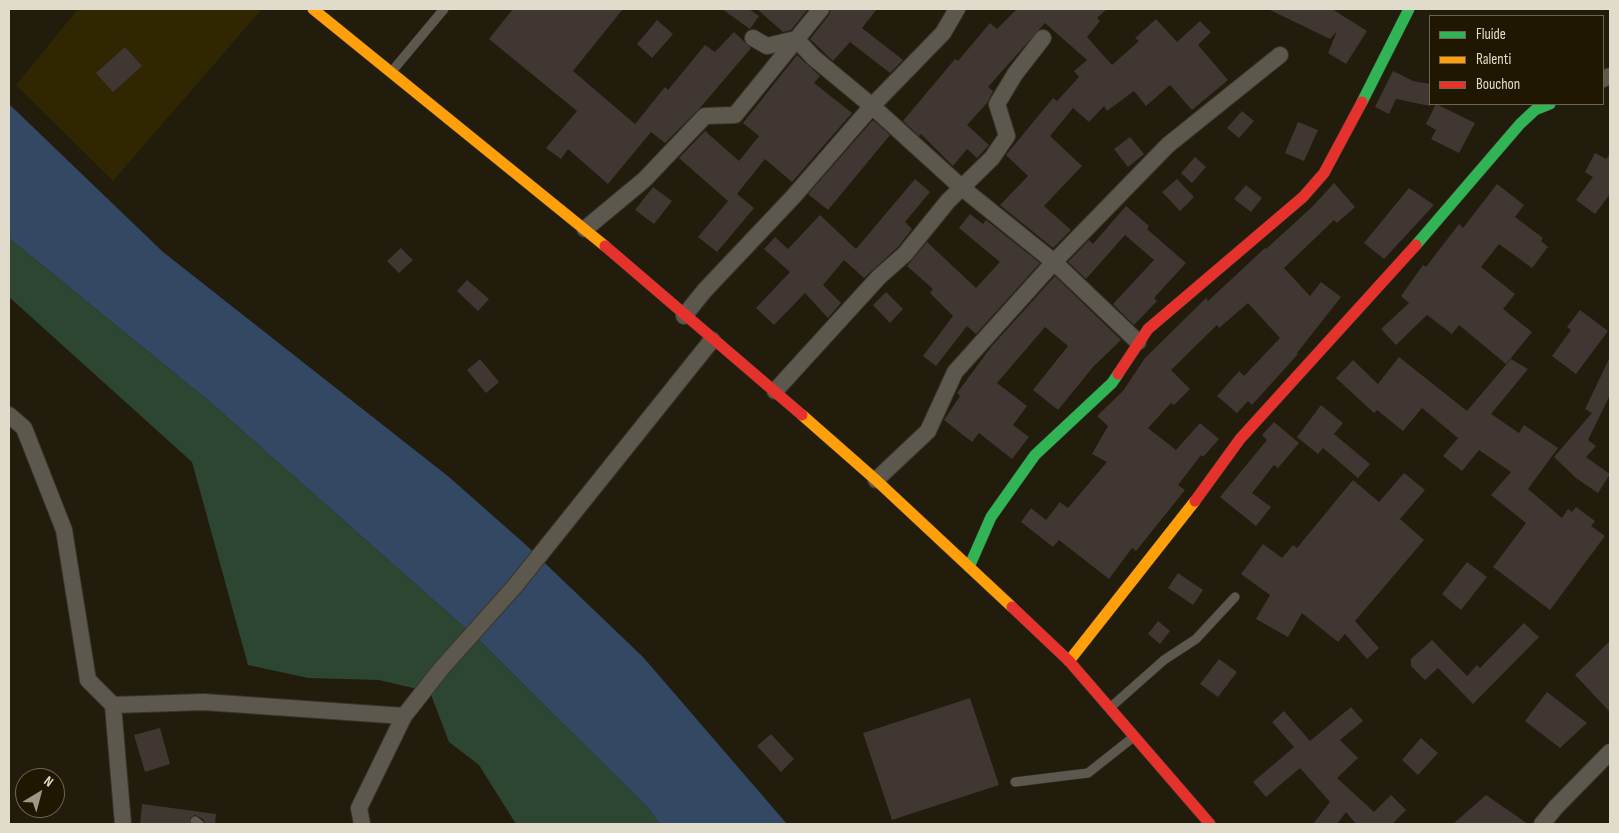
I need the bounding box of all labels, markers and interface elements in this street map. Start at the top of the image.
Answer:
legend [1429,15,1604,105]
text: Fluide [1476,25,1506,44]
text: Ralenti [1476,50,1511,69]
text: Bouchon [1476,75,1520,94]
north arrow [15,768,65,818]
text: N [41,772,57,790]

